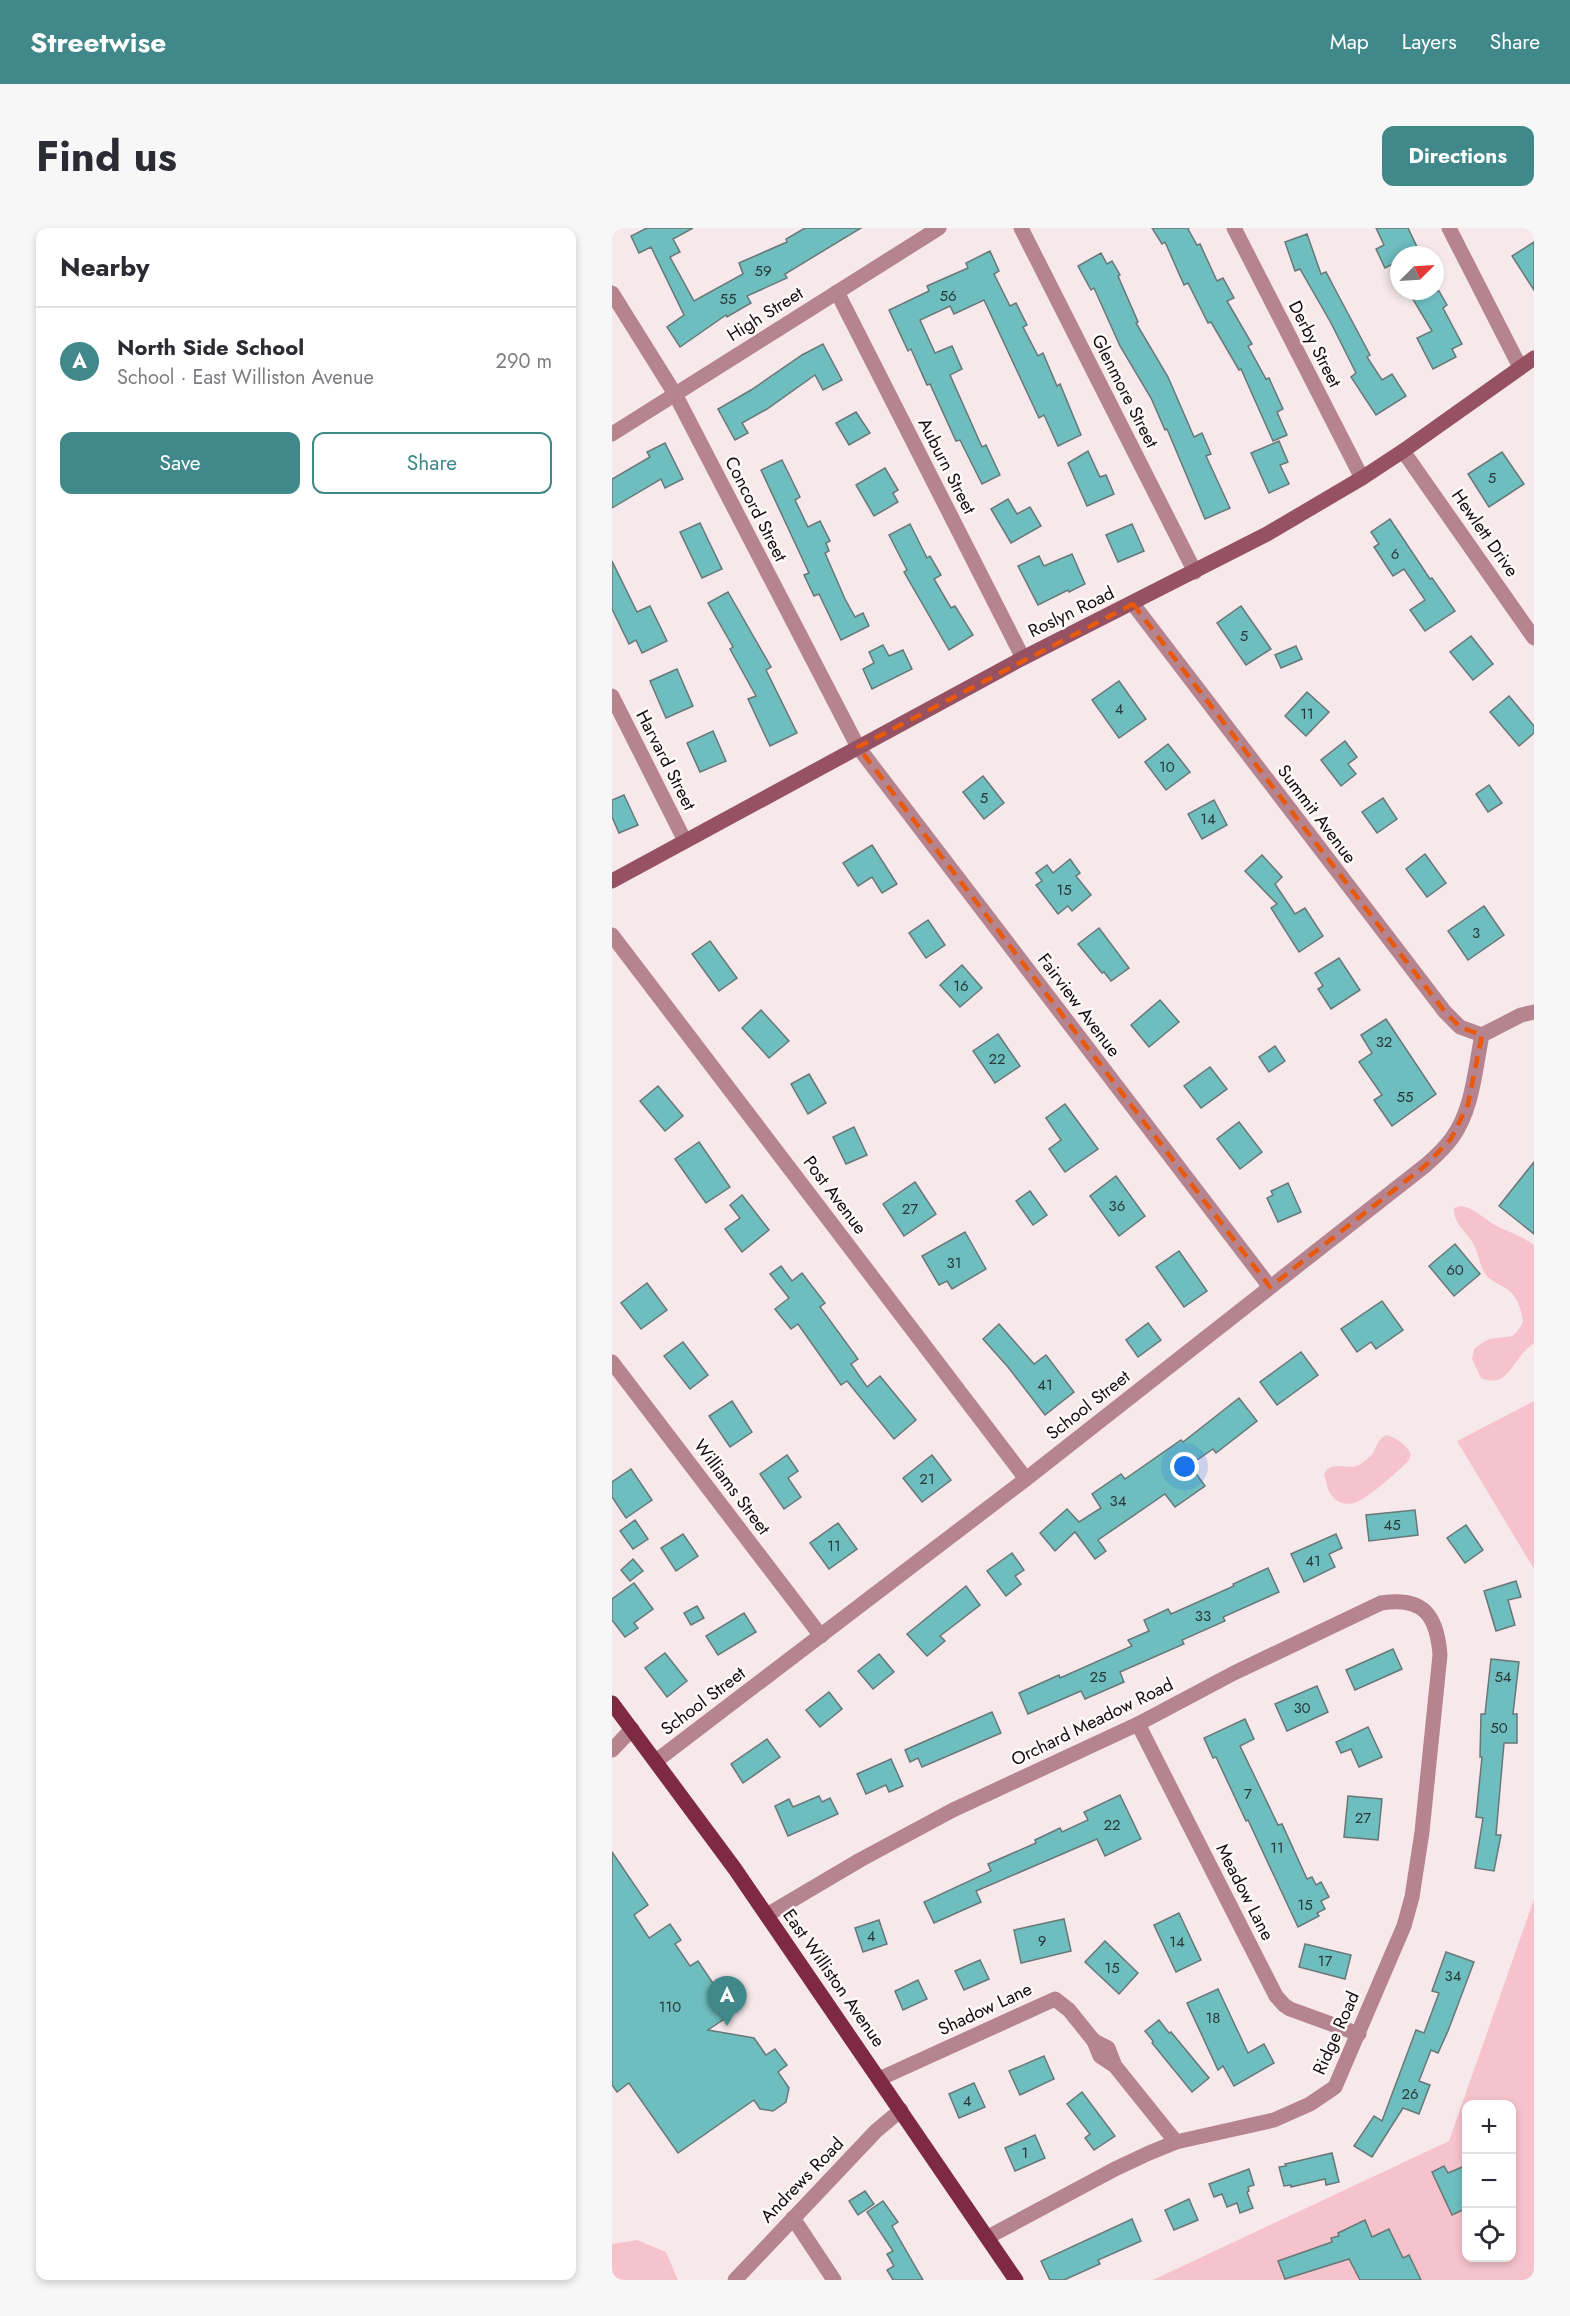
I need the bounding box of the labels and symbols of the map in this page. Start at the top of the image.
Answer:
north arrow [1390,246,1444,300]
house number: 59 [754,260,772,282]
street label: High Street [722,280,809,348]
house number: 56 [939,285,957,307]
house number: 55 [720,288,736,310]
street label: Derby Street [1282,296,1348,392]
street label: Glenmore Street [1085,330,1165,453]
street label: Auburn Street [912,413,983,519]
street label: Concord Street [718,452,794,567]
house number: 5 [1488,467,1496,489]
street label: Hewlett Drive [1445,484,1525,582]
house number: 6 [1391,543,1399,565]
street label: Roslyn Road [1024,580,1118,644]
house number: 5 [1240,625,1248,647]
house number: 4 [1115,698,1124,720]
house number: 11 [1300,703,1314,725]
street label: Harvard Street [630,705,703,815]
house number: 10 [1159,756,1175,778]
street label: Summit Avenue [1271,759,1363,869]
house number: 5 [980,787,988,809]
house number: 14 [1200,808,1216,830]
house number: 15 [1056,879,1072,901]
house number: 3 [1472,922,1480,944]
street label: Fairview Avenue [1031,948,1127,1062]
house number: 16 [953,975,969,997]
house number: 32 [1376,1031,1392,1053]
house number: 22 [988,1048,1006,1070]
house number: 55 [1397,1086,1413,1108]
street label: Post Avenue [797,1150,873,1240]
house number: 36 [1109,1195,1125,1217]
house number: 27 [902,1198,918,1220]
house number: 31 [947,1252,961,1274]
house number: 60 [1446,1259,1464,1281]
street label: School Street [1041,1364,1136,1446]
house number: 41 [1037,1374,1053,1396]
street label: Williams Street [687,1434,777,1541]
your location [1170,1452,1199,1481]
house number: 21 [919,1468,935,1490]
house number: 34 [1110,1490,1127,1512]
house number: 45 [1383,1514,1401,1536]
house number: 11 [827,1535,841,1557]
house number: 41 [1305,1550,1321,1572]
house number: 33 [1195,1605,1211,1627]
street label: School Street [655,1660,751,1741]
house number: 25 [1090,1666,1107,1688]
house number: 54 [1494,1666,1512,1688]
street label: Orchard Meadow Road [1007,1671,1177,1773]
house number: 30 [1293,1697,1311,1719]
house number: 50 [1490,1717,1508,1739]
house number: 7 [1244,1783,1252,1805]
house number: 27 [1355,1807,1371,1829]
house number: 22 [1103,1814,1121,1836]
house number: 11 [1270,1837,1284,1859]
street label: Meadow Lane [1209,1839,1281,1945]
house number: 15 [1297,1894,1313,1916]
street label: East Williston Avenue [777,1904,891,2052]
house number: 4 [867,1925,876,1947]
house number: 9 [1038,1930,1046,1952]
house number: 14 [1169,1931,1185,1953]
house number: 17 [1318,1950,1332,1972]
house number: 15 [1104,1957,1120,1979]
house number: 34 [1445,1965,1462,1987]
pin: A [708,1976,746,2026]
street label: Shadow Lane [934,1976,1036,2042]
street label: Ridge Road [1306,1987,1366,2079]
house number: 110 [659,1996,681,2018]
house number: 18 [1206,2007,1220,2029]
house number: 26 [1401,2083,1419,2105]
house number: 4 [963,2090,972,2112]
street label: Andrews Road [754,2131,850,2229]
house number: 1 [1022,2142,1028,2164]

